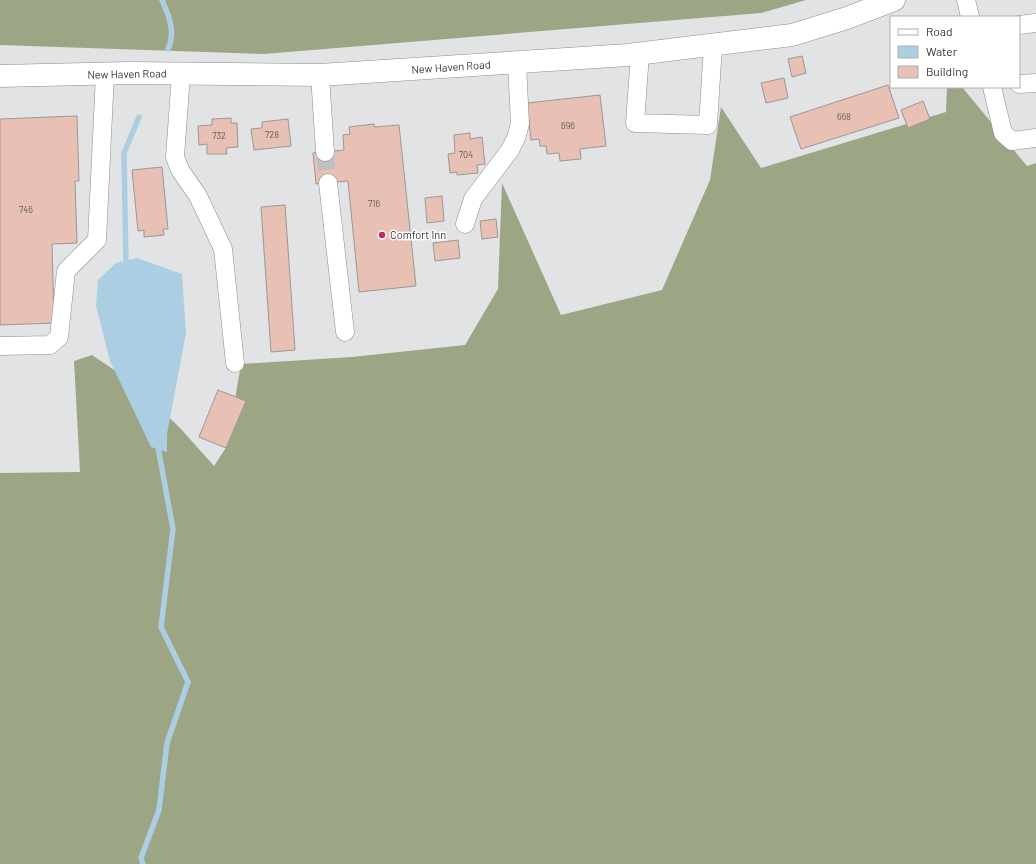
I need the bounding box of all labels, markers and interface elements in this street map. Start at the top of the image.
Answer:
legend [890,16,1020,88]
text: Road [926,24,953,38]
text: Water [926,44,958,58]
street label: New Haven Road [411,57,491,76]
text: Building [926,64,968,78]
street label: New Haven Road [87,66,167,81]
house number: 668 [837,111,851,122]
house number: 696 [561,120,575,131]
house number: 728 [265,129,279,140]
house number: 732 [212,130,226,141]
house number: 704 [459,149,473,160]
house number: 716 [368,198,380,209]
house number: 746 [19,204,33,215]
place label: Comfort Inn [390,228,446,241]
marker: Comfort Inn [377,230,387,240]

